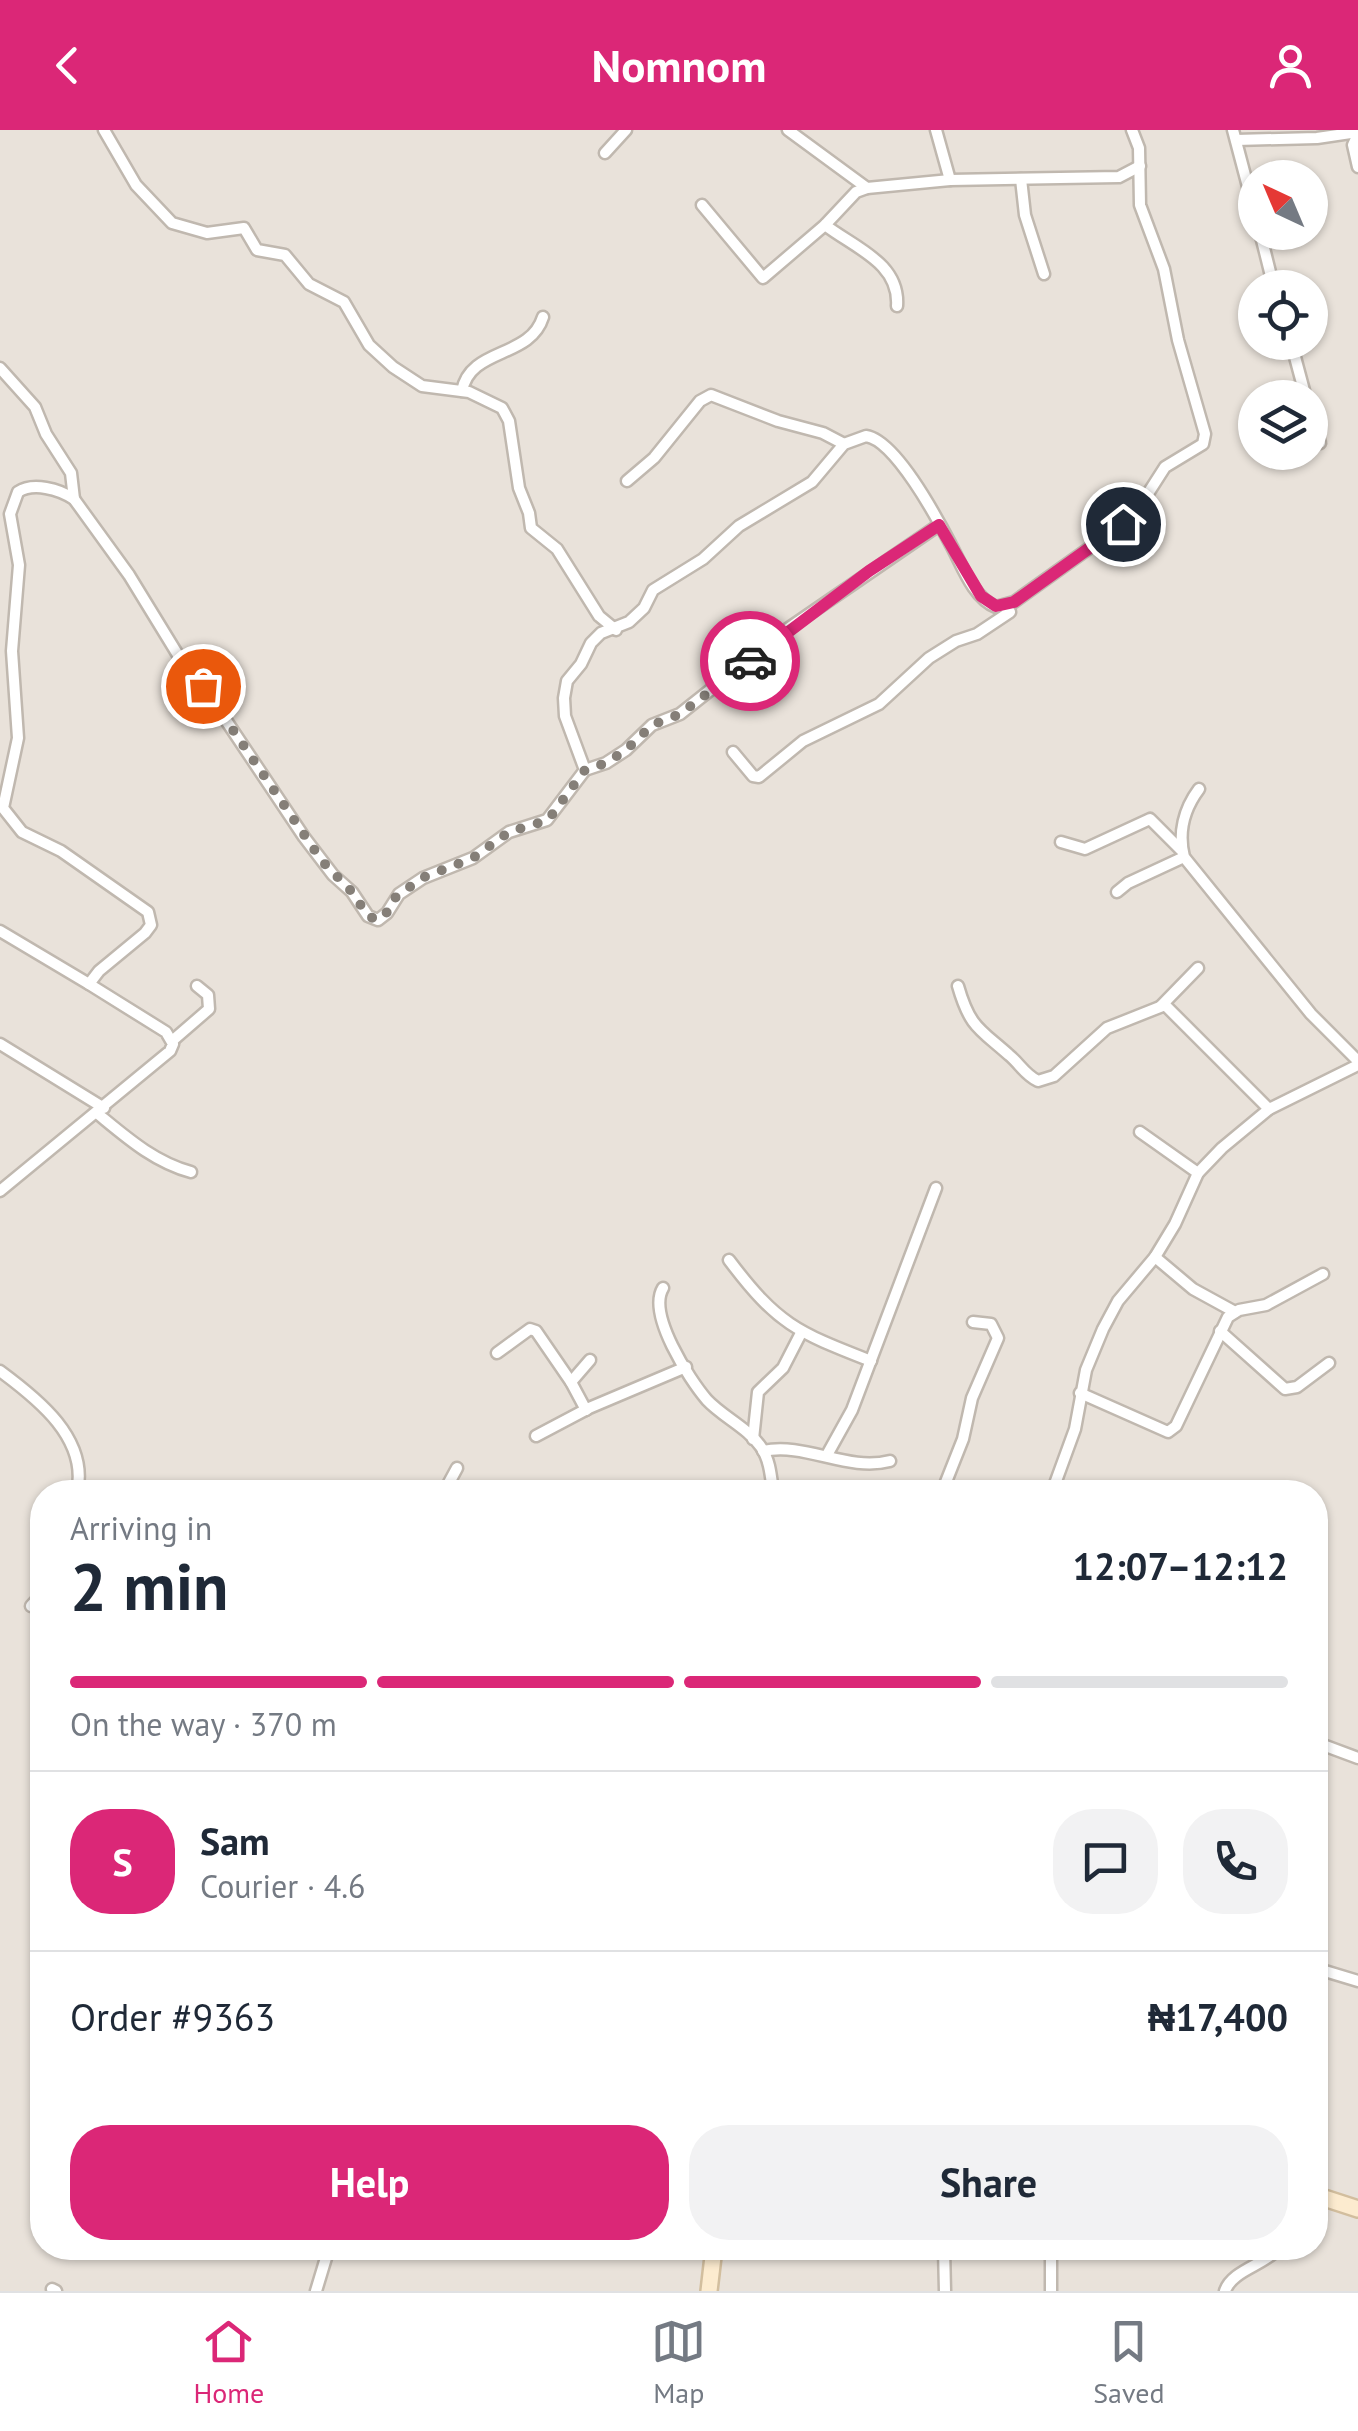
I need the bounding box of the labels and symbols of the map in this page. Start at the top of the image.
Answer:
north arrow [1238,160,1328,250]
pin [1081,482,1166,567]
courier [700,611,800,711]
pin [161,644,246,729]

